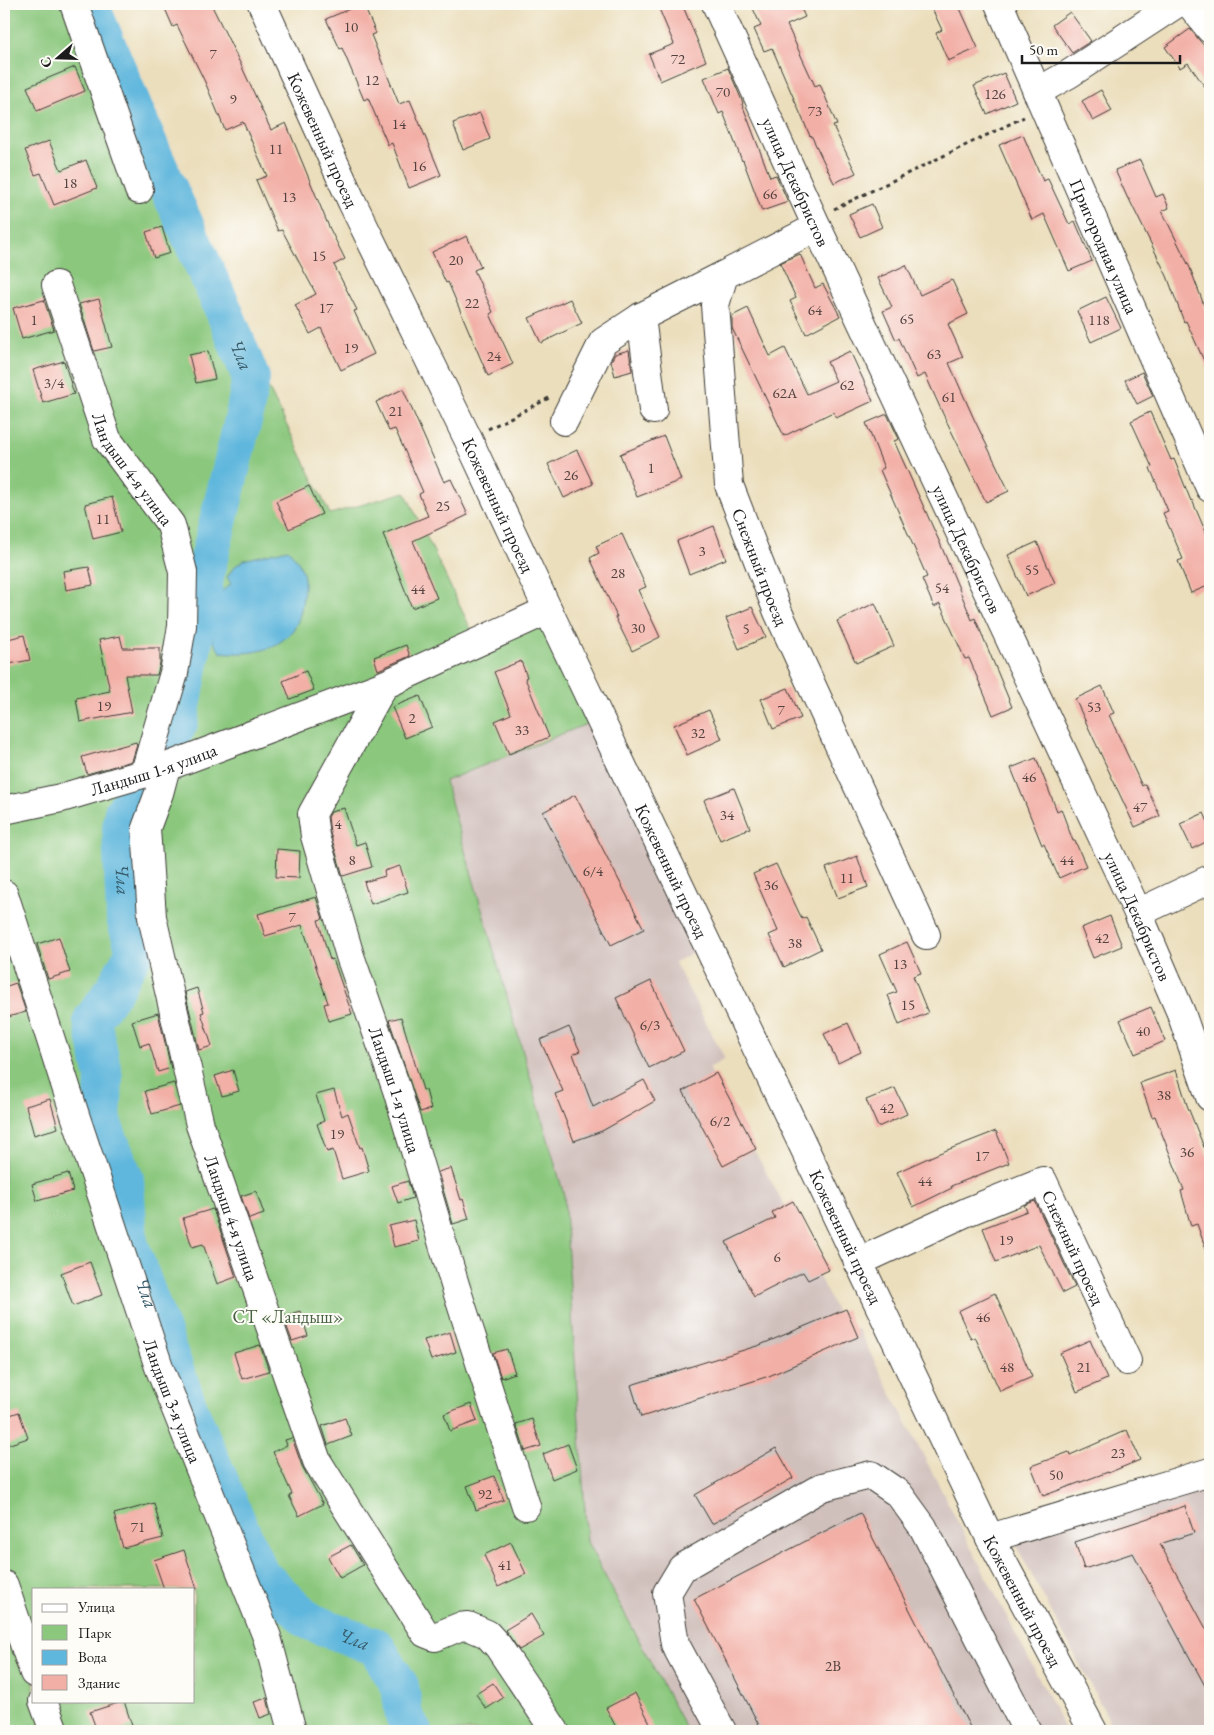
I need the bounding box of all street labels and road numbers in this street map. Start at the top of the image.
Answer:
street label: Кожевенный проезд [283,68,364,211]
street label: улица Декабристов [757,113,836,250]
street label: Пригородная улица [1065,175,1144,318]
street label: Ландыш 4-я улица [88,410,179,531]
street label: Кожевенный проезд [457,434,540,576]
street label: улица Декабристов [928,481,1008,617]
street label: Снежный проезд [727,505,794,629]
street label: Ландыш 1-я улица [87,737,221,800]
street label: Кожевенный проезд [630,800,714,942]
street label: улица Декабристов [1099,848,1177,984]
street label: Ландыш 1-я улица [364,1023,427,1156]
street label: Ландыш 4-я улица [200,1152,265,1284]
street label: Кожевенный проезд [805,1166,888,1307]
street label: Снежный проезд [1037,1186,1111,1308]
street label: Ландыш 3-я улица [139,1335,208,1467]
street label: Кожевенный проезд [979,1531,1068,1670]

